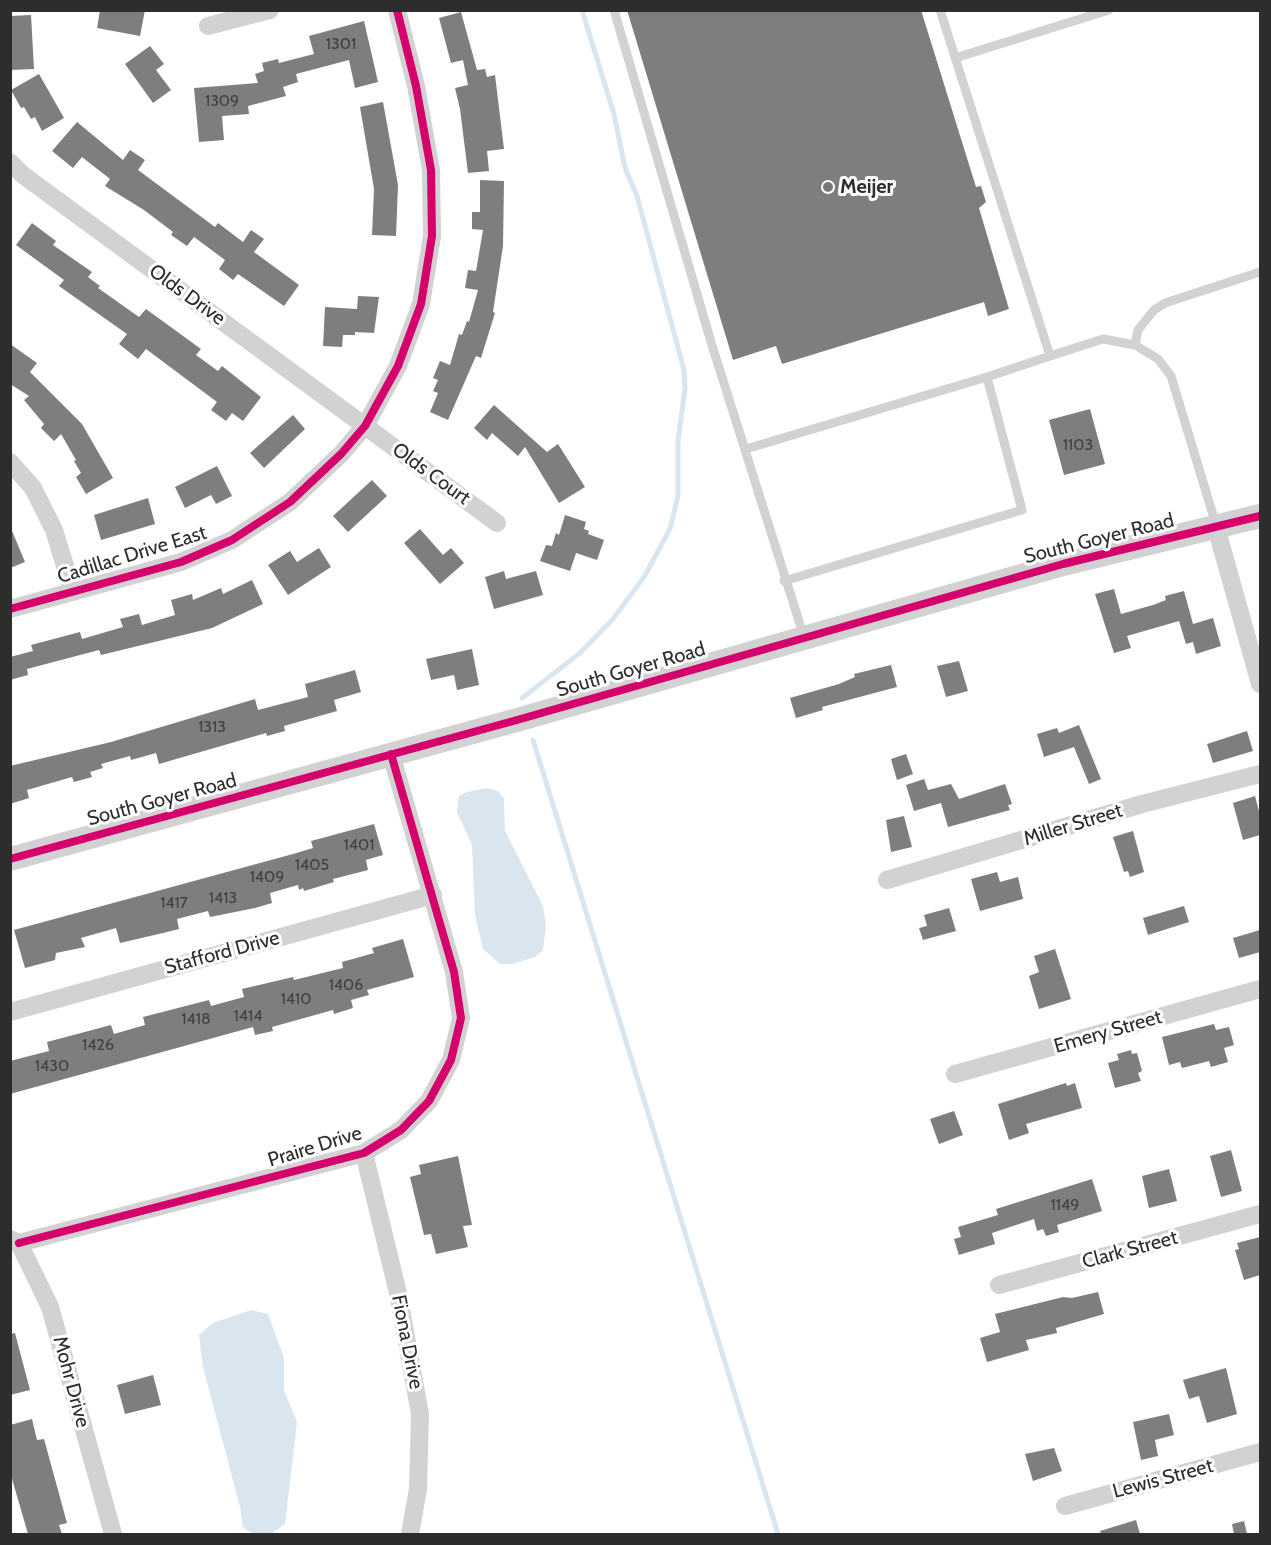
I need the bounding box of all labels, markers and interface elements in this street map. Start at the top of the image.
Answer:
house number: 1301 [326,34,356,54]
house number: 1309 [205,91,239,111]
place label: Meijer [840,175,893,199]
marker: Meijer [821,180,835,194]
street label: Olds Drive [144,259,230,331]
house number: 1103 [1063,435,1093,455]
street label: Olds Court [387,438,475,510]
street label: South Goyer Road [1022,509,1176,569]
street label: Cadillac Drive East [54,521,210,589]
street label: South Goyer Road [554,637,708,703]
house number: 1313 [198,717,226,737]
street label: South Goyer Road [85,769,239,831]
street label: Miller Street [1021,799,1125,851]
house number: 1401 [344,835,374,855]
house number: 1405 [295,855,329,875]
house number: 1409 [250,867,284,887]
house number: 1413 [209,888,237,908]
house number: 1417 [160,893,188,913]
street label: Stafford Drive [162,926,282,980]
house number: 1406 [329,975,363,995]
house number: 1410 [281,989,311,1009]
street label: Emery Street [1051,1005,1165,1059]
house number: 1414 [234,1006,262,1026]
house number: 1418 [181,1009,211,1029]
house number: 1426 [82,1035,114,1055]
house number: 1430 [35,1056,69,1076]
street label: Praire Drive [265,1121,365,1173]
house number: 1149 [1051,1195,1079,1215]
street label: Clark Street [1080,1226,1180,1274]
street label: Fiona Drive [386,1293,428,1391]
street label: Mohr Drive [47,1334,95,1430]
street label: Lewis Street [1110,1454,1216,1504]

